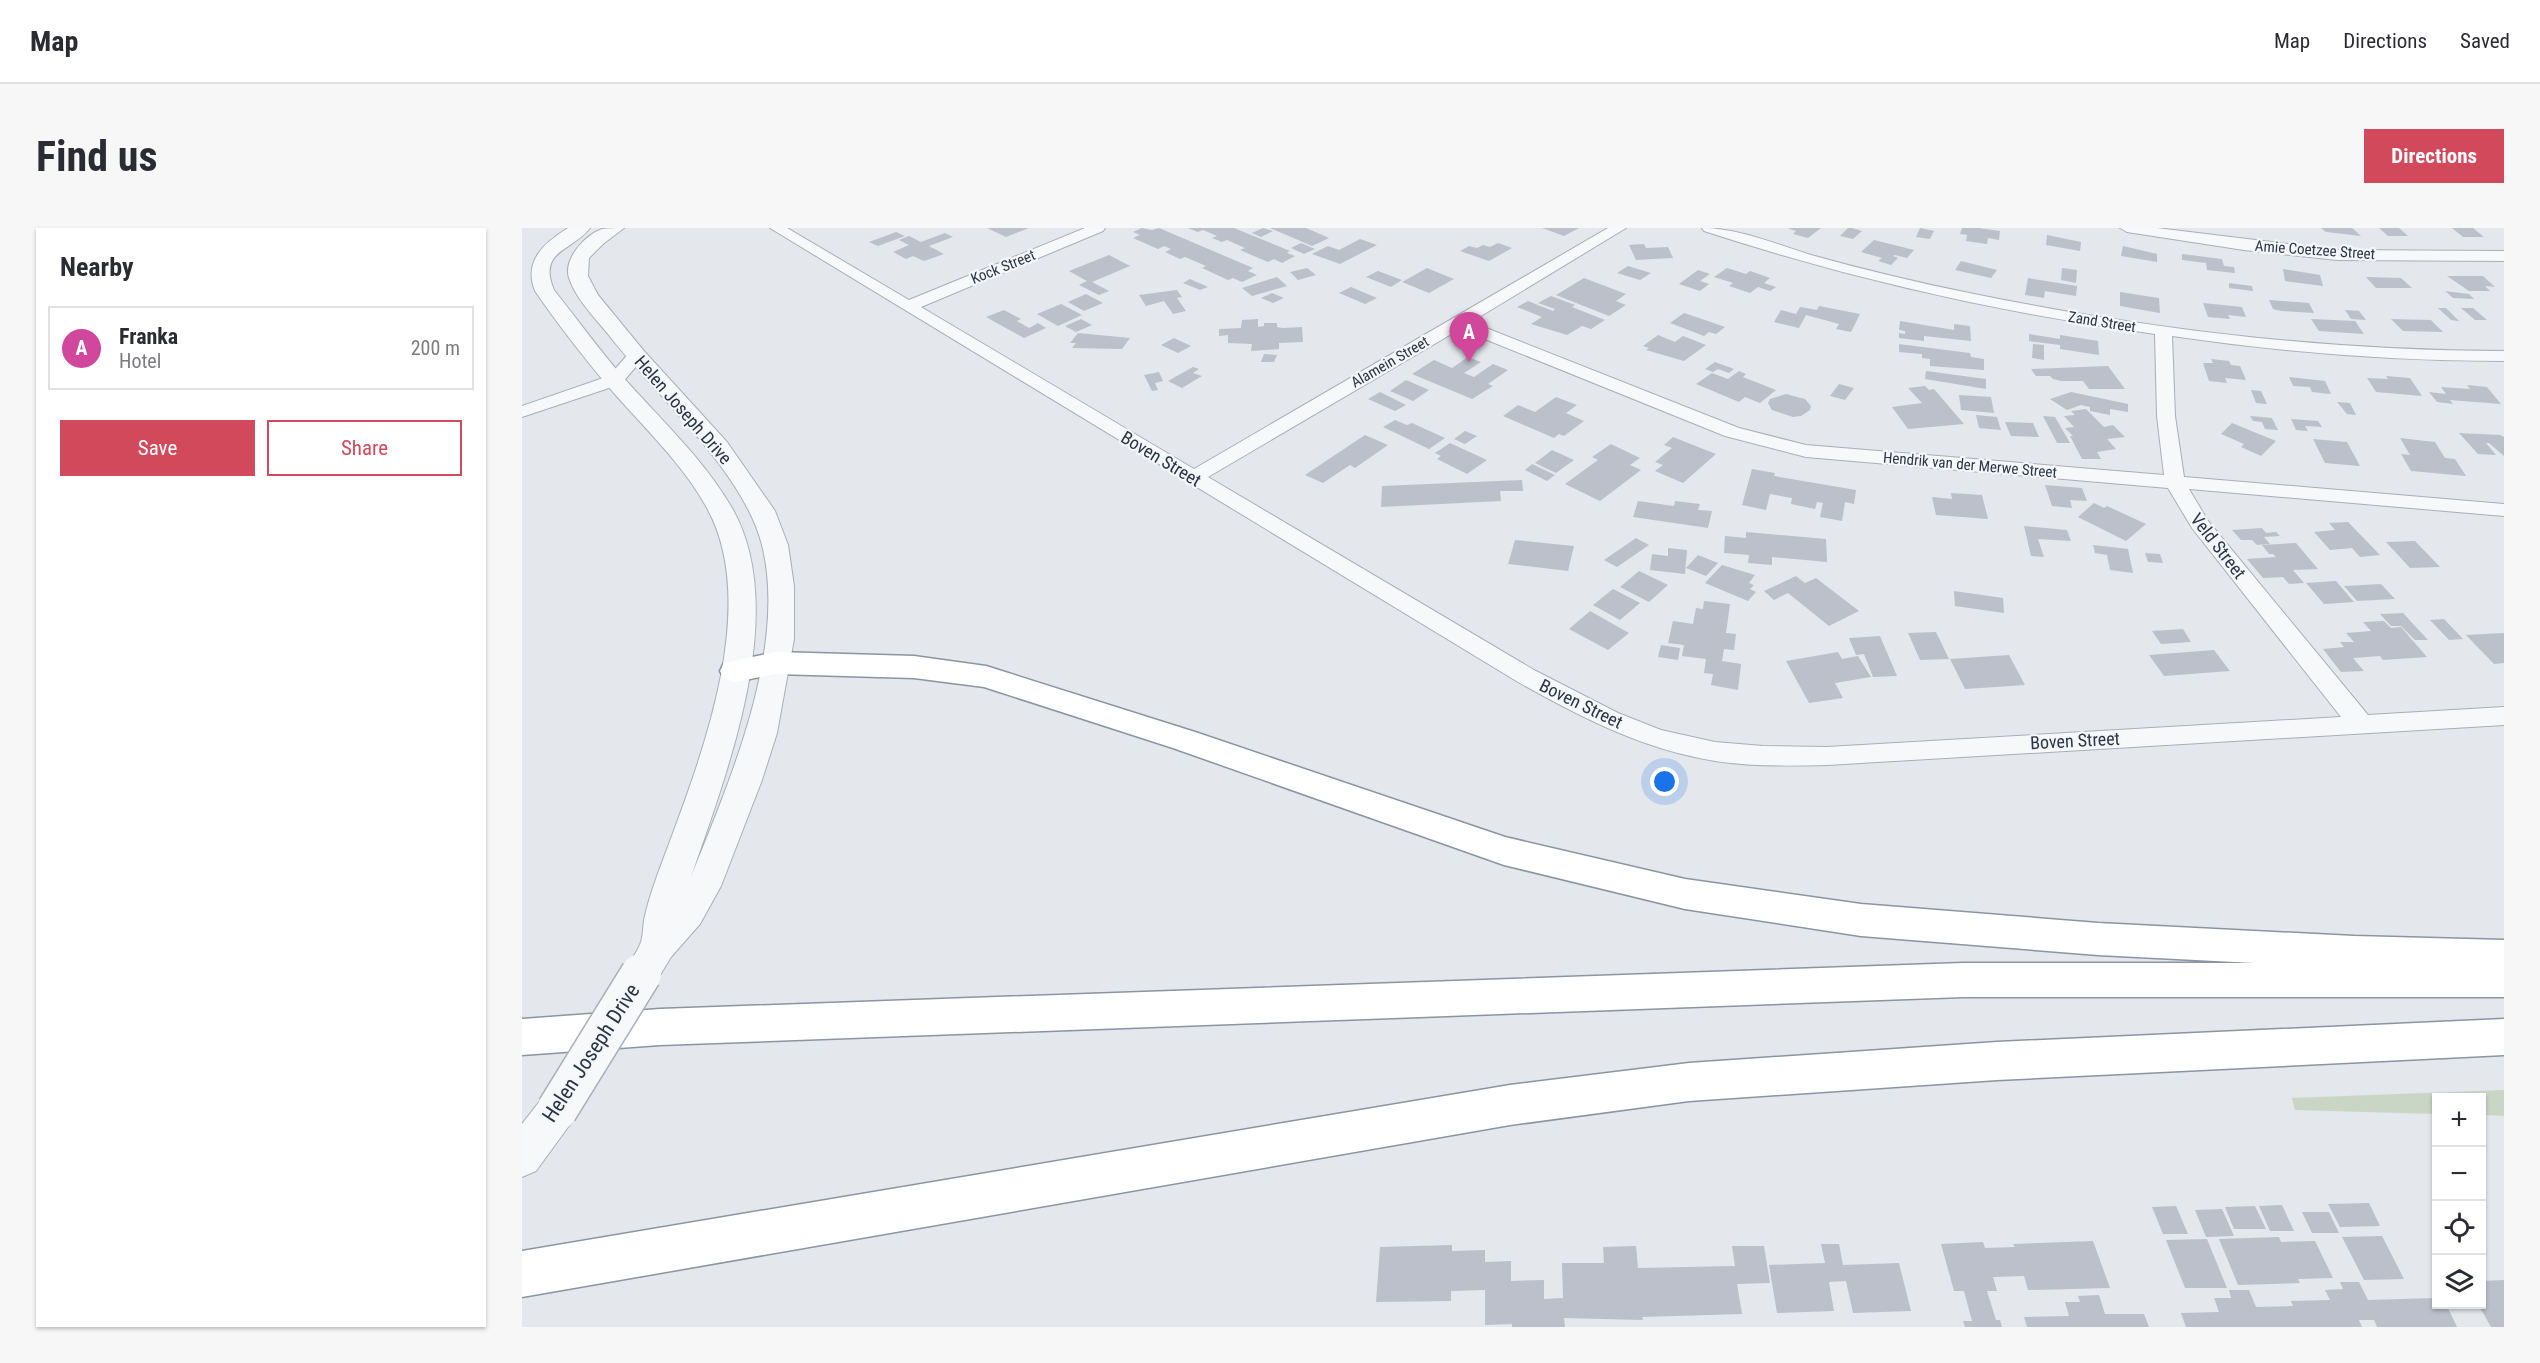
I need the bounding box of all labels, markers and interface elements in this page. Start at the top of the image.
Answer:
text: Map [30,25,78,58]
text: Map [2274,29,2310,53]
text: Directions [2343,29,2427,53]
text: Saved [2460,29,2510,53]
button: Directions [2364,129,2504,183]
text: Find us [36,132,157,181]
street label: Amie Coetzee Street [2254,237,2376,263]
street label: Kock Street [968,246,1038,288]
text: Nearby [60,252,134,282]
street label: Zand Street [2067,308,2137,336]
pin: A [1450,312,1488,362]
text: Franka [119,324,178,349]
street label: Alamein Street [1348,332,1432,392]
text: A [76,336,87,360]
text: 200 m [411,336,460,360]
text: Hotel [119,349,161,373]
street label: Helen Joseph Drive [631,351,736,468]
button: Save [60,420,255,476]
button: Share [267,420,462,476]
street label: Boven Street [1117,426,1205,491]
street label: Hendrik van der Merwe Street [1882,448,2058,482]
street label: Veld Street [2186,509,2251,583]
street label: Boven Street [1536,674,1626,733]
street label: Boven Street [2030,728,2120,753]
your location [1650,767,1679,796]
street label: Helen Joseph Drive [537,979,645,1127]
map controls [2432,1093,2486,1309]
button: + [2432,1093,2486,1147]
button: − [2432,1147,2486,1201]
button: locate [2432,1201,2486,1255]
button: layers [2432,1255,2486,1309]

